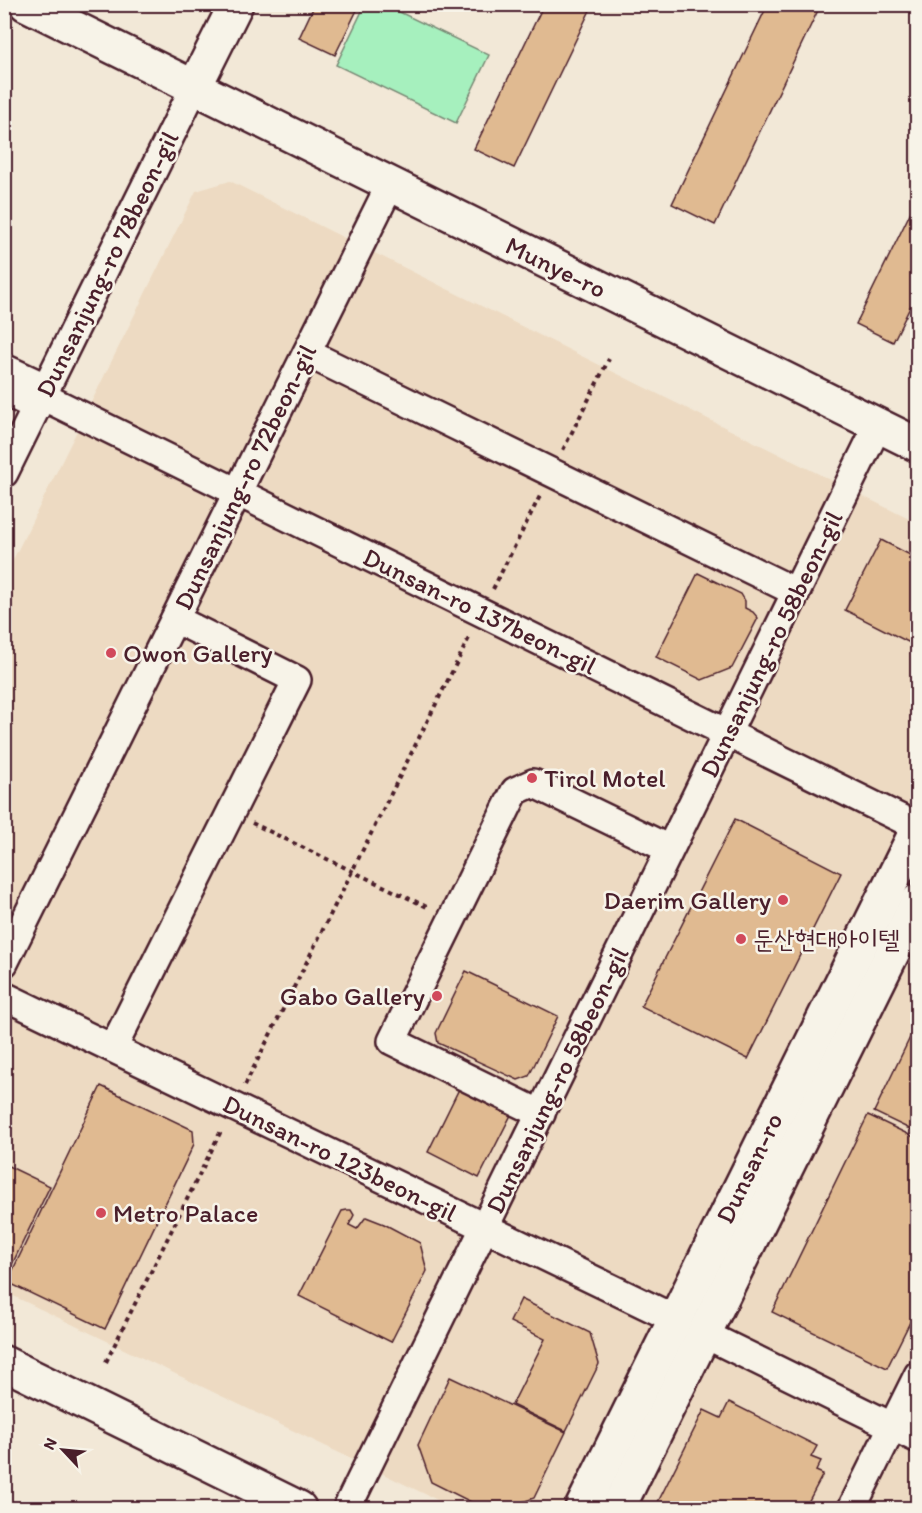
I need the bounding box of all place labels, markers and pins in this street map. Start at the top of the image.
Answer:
place label: Owon Gallery [123,637,273,669]
marker: Owon Gallery [104,646,118,660]
place label: Tirol Motel [544,762,666,794]
marker: Tirol Motel [525,771,539,785]
place label: Daerim Gallery [604,884,771,916]
marker: Daerim Gallery [776,893,790,907]
place label: 둔산현대아이텔 [753,923,900,955]
marker: 둔산현대아이텔 [734,932,748,946]
place label: Gabo Gallery [280,980,425,1012]
marker: Gabo Gallery [430,989,444,1003]
place label: Metro Palace [113,1197,258,1229]
marker: Metro Palace [94,1206,108,1220]

